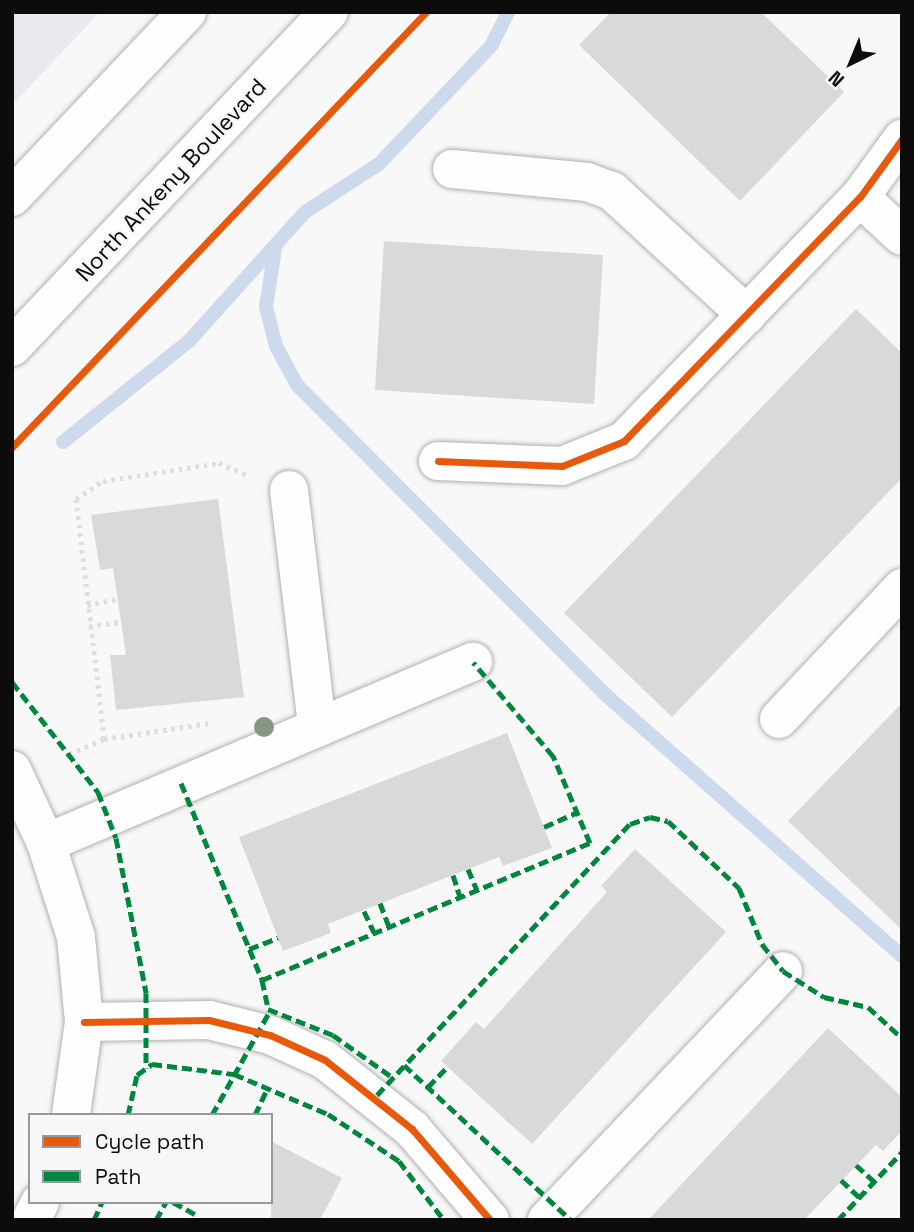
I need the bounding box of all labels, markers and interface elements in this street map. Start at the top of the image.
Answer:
north arrow [816,28,886,98]
text: N [823,65,850,92]
street label: North Ankeny Boulevard [70,73,272,287]
legend [28,1113,273,1204]
text: Cycle path [95,1128,204,1155]
text: Path [95,1163,141,1190]

